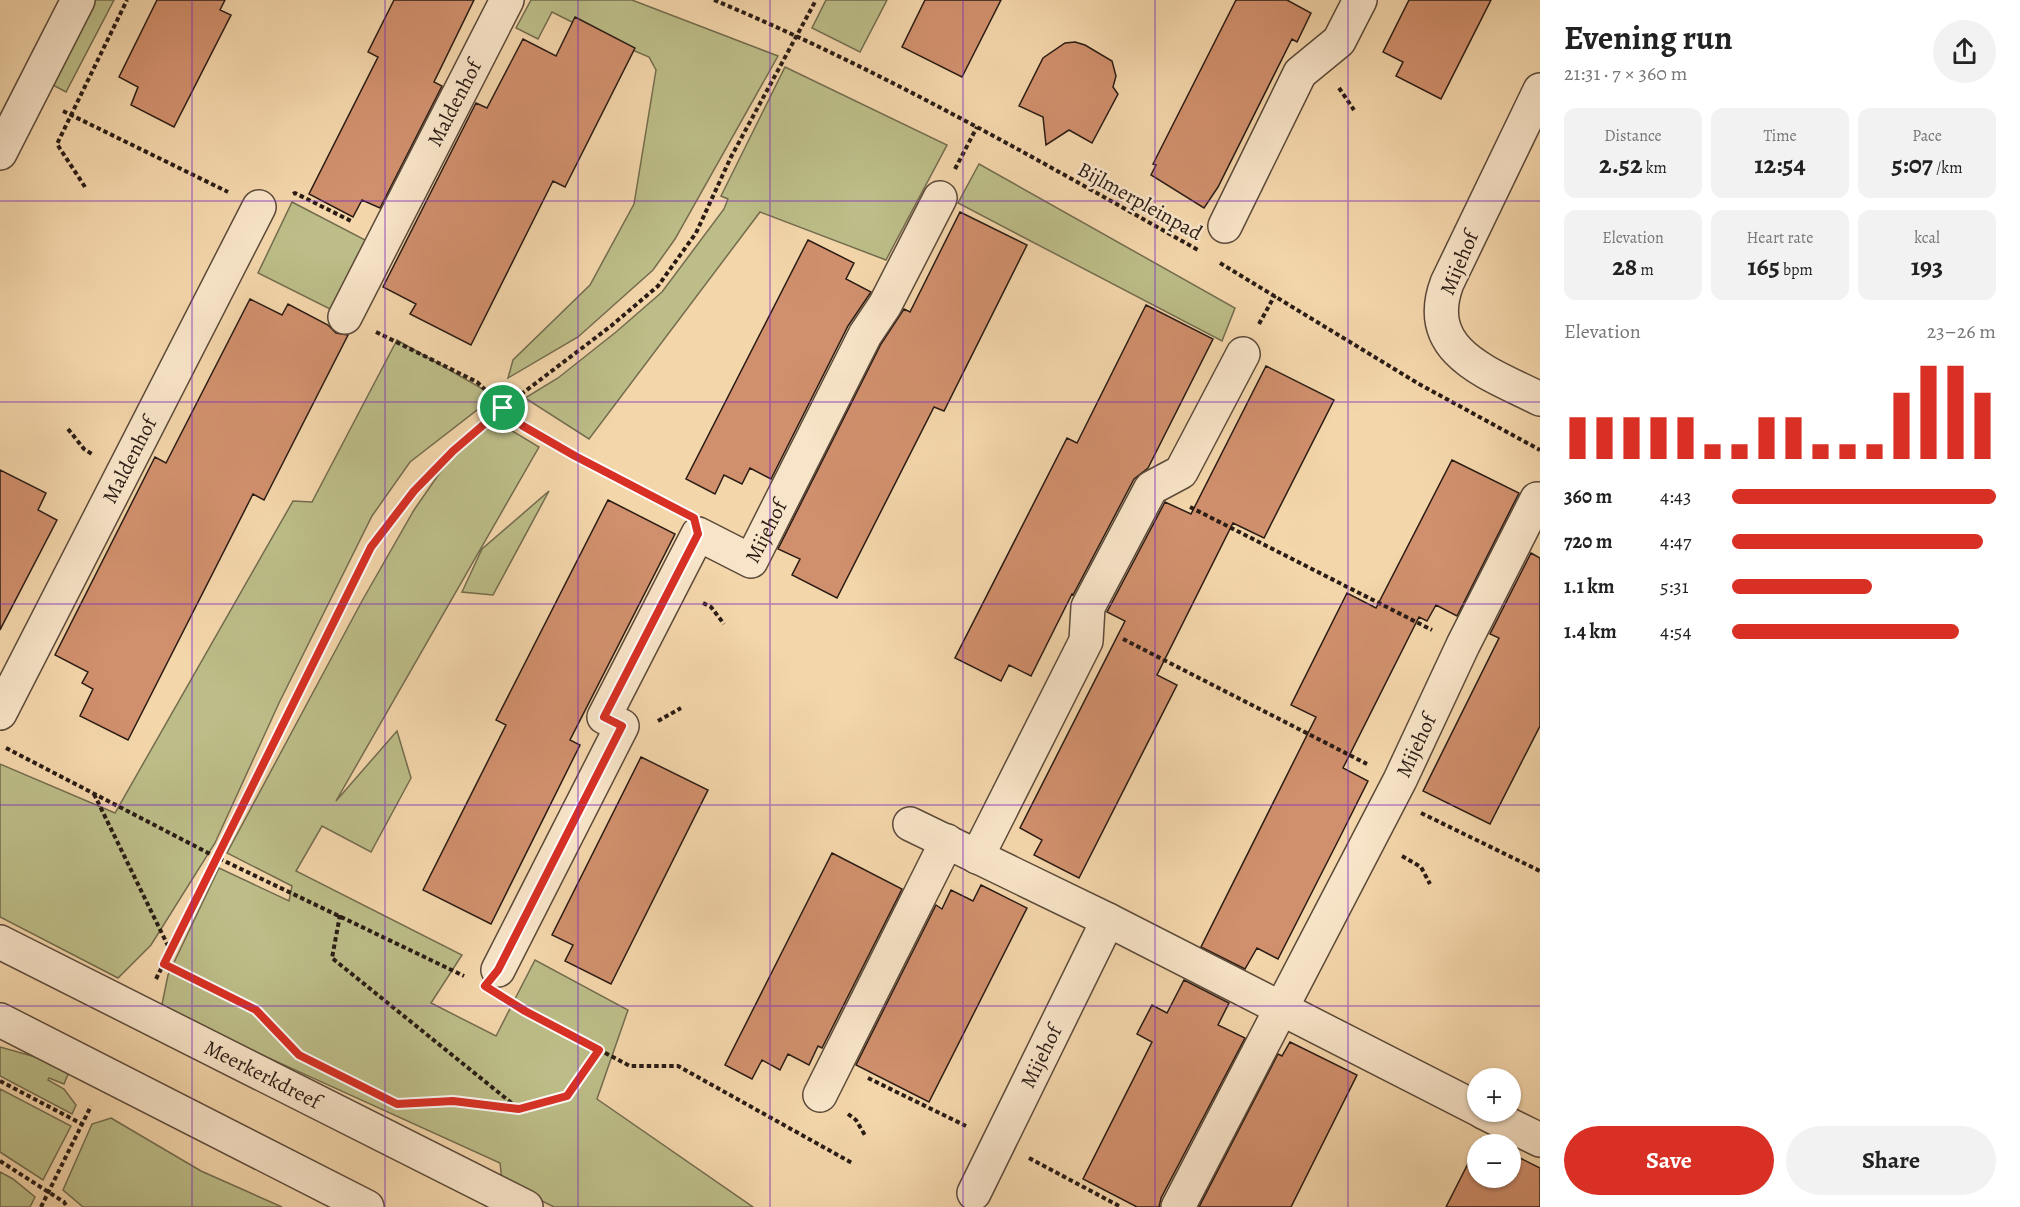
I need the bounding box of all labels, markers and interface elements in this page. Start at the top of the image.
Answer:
text: Evening run [1564,15,1733,60]
button: share [1933,20,1996,83]
street label: Maldenhof [421,53,489,151]
text: 21:31 · 7 × 360 m [1564,60,1687,87]
text: Distance [1604,125,1662,147]
text: Time [1763,125,1797,147]
text: Pace [1912,125,1942,147]
text: 2.52 [1599,147,1642,182]
text: 12:54 [1754,147,1806,182]
text: 5:07 [1891,147,1933,182]
street label: Bijlmerpleinpad [1073,155,1208,247]
text: km [1642,157,1667,179]
text: /km [1933,157,1963,179]
street label: Mijehof [1433,224,1486,299]
text: Elevation [1602,227,1664,249]
text: Heart rate [1747,227,1813,249]
text: kcal [1914,227,1940,249]
text: 28 [1612,249,1637,284]
text: 165 [1747,249,1780,284]
text: 193 [1911,249,1943,284]
text: m [1637,259,1654,281]
text: bpm [1780,259,1813,281]
text: Elevation [1564,318,1641,345]
text: 23–26 m [1927,318,1996,345]
pin [477,382,528,433]
icon: arrive [486,391,519,424]
street label: Maldenhof [96,410,165,508]
text: 360 m [1564,483,1612,510]
text: 4:43 [1660,483,1691,510]
street label: Mijehof [738,493,795,568]
text: 720 m [1564,528,1613,555]
text: 4:47 [1660,528,1691,555]
text: 1.1 km [1564,573,1614,600]
text: 5:31 [1660,573,1689,600]
text: 1.4 km [1564,618,1617,645]
text: 4:54 [1660,618,1691,645]
street label: Mijehof [1389,707,1444,782]
street label: Mijehof [1014,1018,1070,1093]
street label: Meerkerkdreef [200,1033,328,1117]
map controls [1467,1068,1521,1188]
button: + [1467,1068,1521,1122]
button: Save [1564,1126,1774,1195]
button: Share [1786,1126,1996,1195]
button: − [1467,1134,1521,1188]

